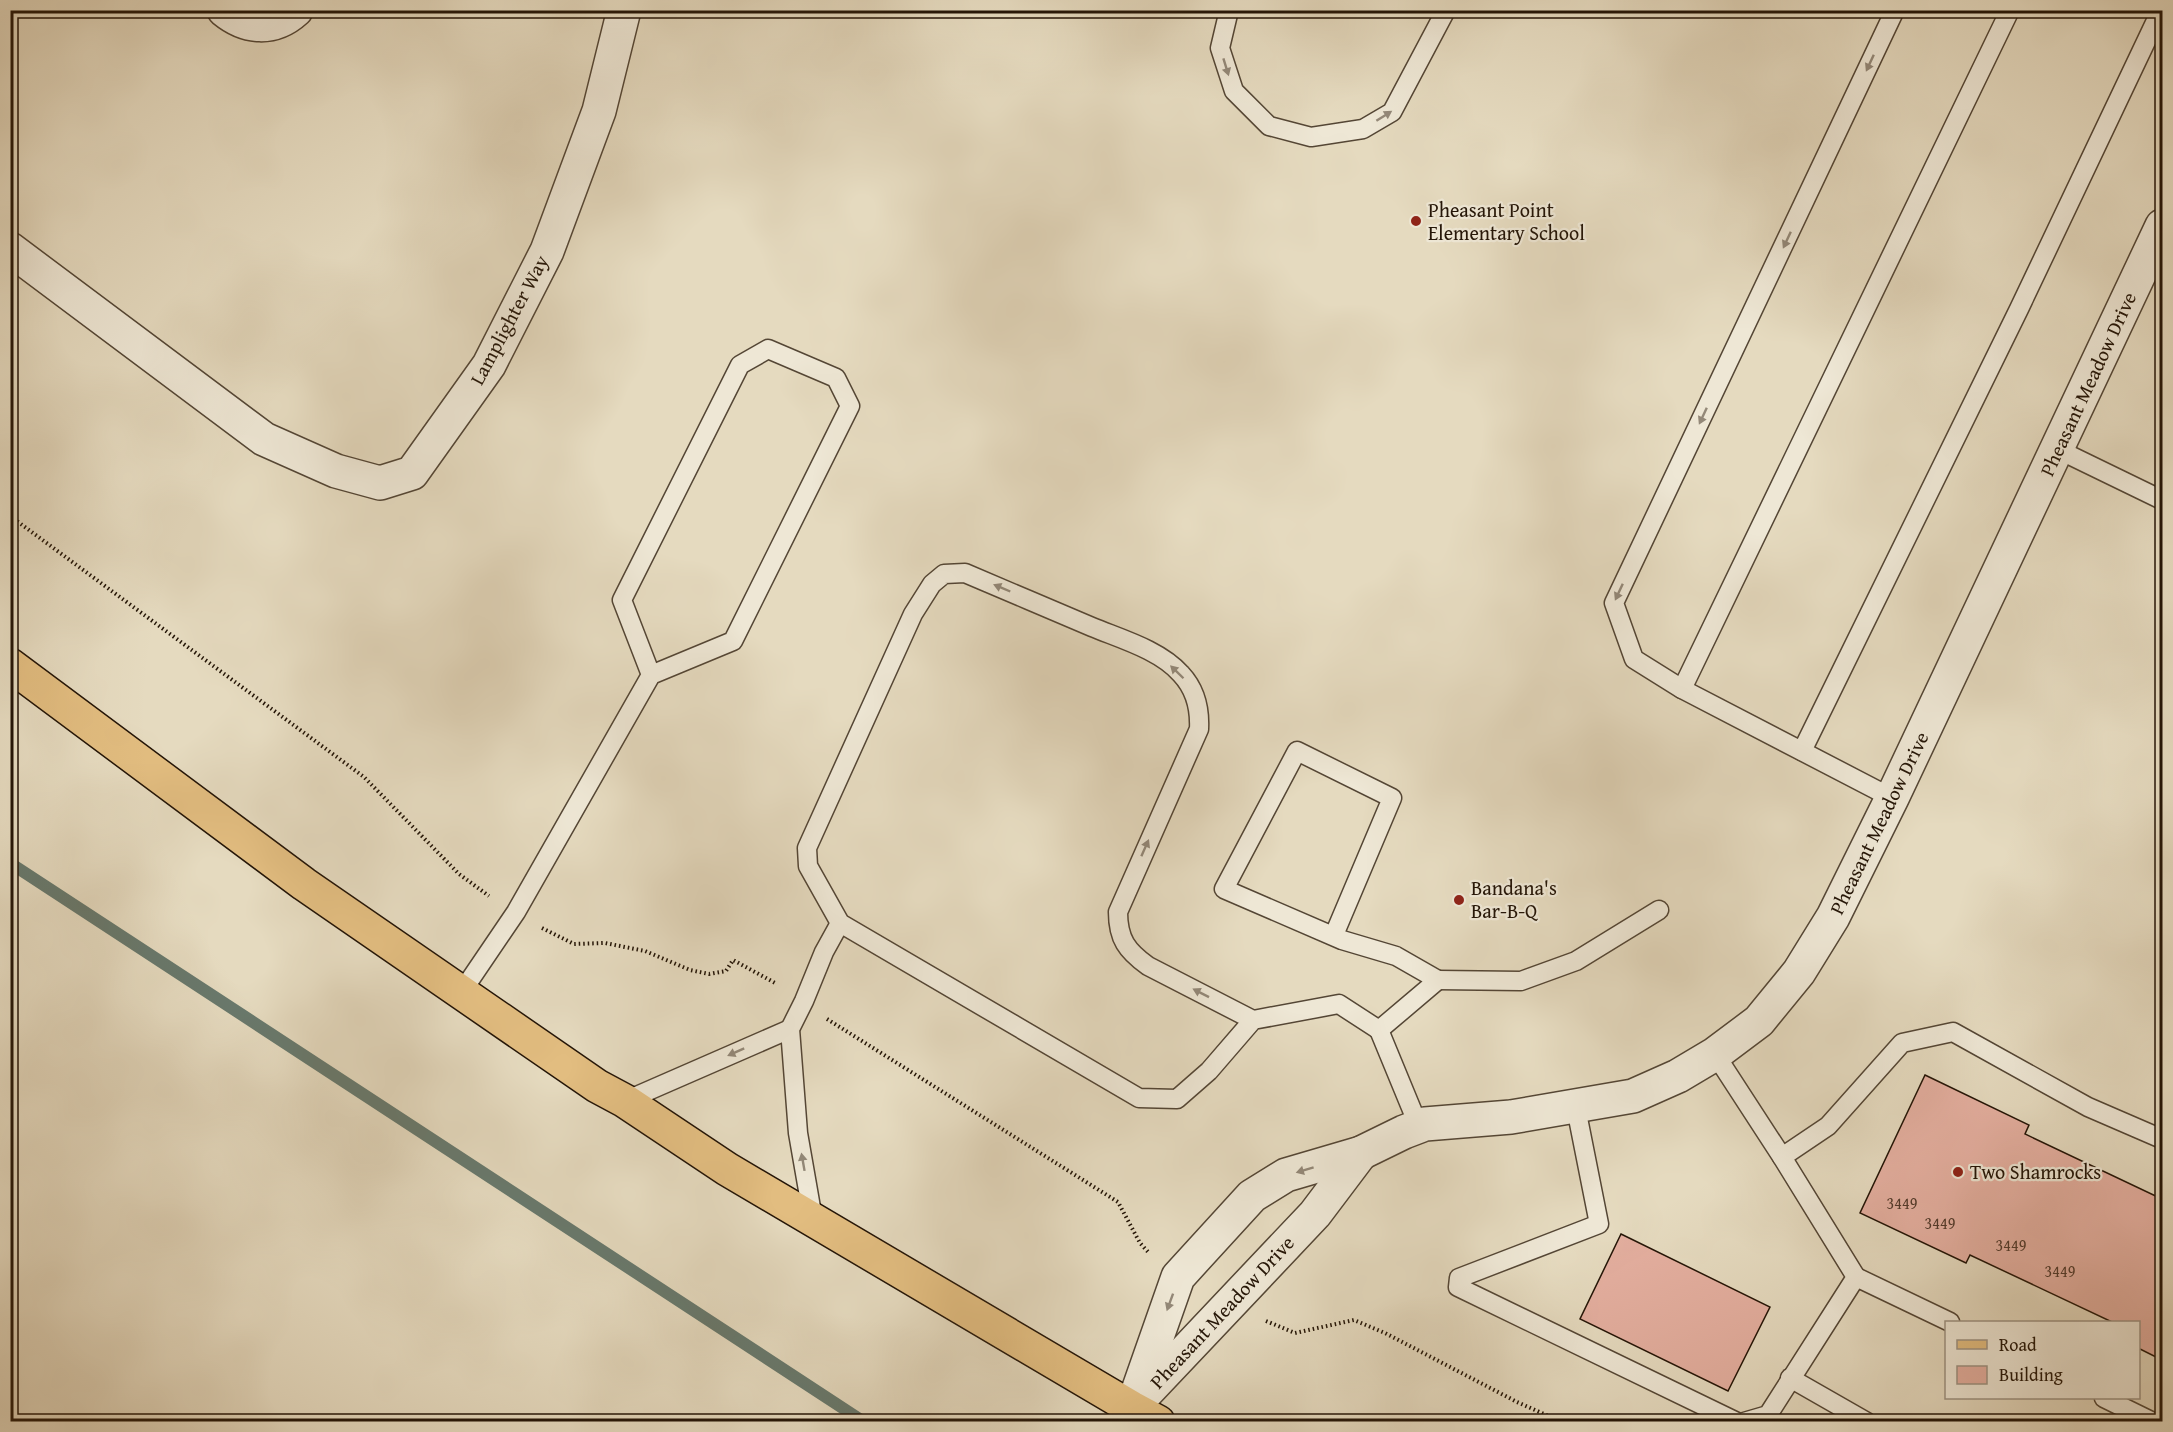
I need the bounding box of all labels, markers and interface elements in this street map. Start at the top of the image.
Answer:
one-way arrow [1866,55,1875,72]
one-way arrow [1222,58,1231,76]
one-way arrow [1376,111,1392,122]
place label: Pheasant Point Elementary School [1428,195,1585,247]
marker: Pheasant Point Elementary School [1409,214,1423,228]
one-way arrow [1782,231,1791,248]
street label: Lamplighter Way [462,250,555,390]
street label: Pheasant Meadow Drive [2032,287,2143,481]
one-way arrow [1698,407,1707,424]
one-way arrow [993,583,1011,593]
one-way arrow [1615,583,1624,600]
one-way arrow [1171,665,1185,679]
street label: Pheasant Meadow Drive [1822,726,1935,919]
one-way arrow [1141,839,1151,857]
place label: Bandana's Bar-B-Q [1471,873,1557,925]
marker: Bandana's Bar-B-Q [1452,893,1466,907]
one-way arrow [1192,989,1209,998]
one-way arrow [727,1047,745,1057]
one-way arrow [798,1152,807,1171]
place label: Two Shamrocks [1970,1157,2101,1186]
marker: Two Shamrocks [1951,1165,1965,1179]
one-way arrow [1296,1166,1314,1175]
house number: 3449 [1887,1191,1918,1215]
house number: 3449 [1925,1211,1956,1235]
street label: Pheasant Meadow Drive [1143,1229,1301,1395]
house number: 3449 [1996,1233,2027,1257]
house number: 3449 [2045,1259,2076,1283]
one-way arrow [1164,1293,1174,1311]
legend [1945,1321,2140,1399]
text: Road [1999,1331,2037,1358]
text: Building [1999,1361,2063,1388]

